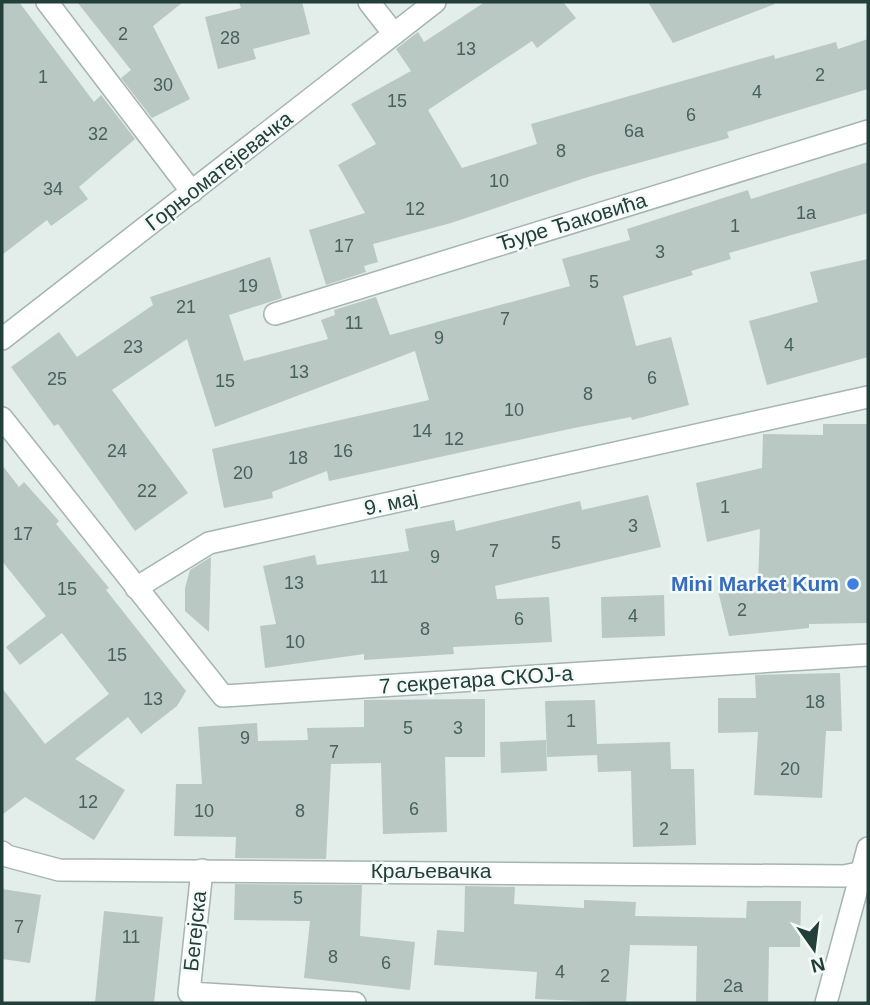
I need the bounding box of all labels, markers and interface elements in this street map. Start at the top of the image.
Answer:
house number: 2 [118,24,128,44]
house number: 28 [220,28,240,48]
house number: 13 [456,39,476,59]
house number: 2 [815,65,825,85]
house number: 1 [38,67,48,87]
house number: 30 [153,75,173,95]
house number: 4 [752,82,762,102]
house number: 15 [387,91,407,111]
house number: 6 [686,105,696,125]
street label: Горњоматејевачка [141,106,297,235]
house number: 6a [624,121,645,141]
house number: 32 [88,124,108,144]
house number: 8 [556,141,566,161]
house number: 10 [489,171,509,191]
house number: 34 [43,179,63,199]
street label: Ђуре Ђаковића [494,188,650,255]
house number: 12 [405,199,425,219]
house number: 1a [796,203,817,223]
house number: 1 [730,216,740,236]
house number: 17 [334,236,354,256]
house number: 3 [655,242,665,262]
house number: 5 [589,272,599,292]
house number: 19 [238,276,258,296]
house number: 21 [176,297,196,317]
house number: 7 [500,309,510,329]
house number: 11 [345,313,363,333]
house number: 9 [434,328,444,348]
house number: 4 [784,335,794,355]
house number: 23 [123,337,143,357]
house number: 13 [289,362,309,382]
house number: 6 [647,368,657,388]
house number: 25 [47,369,67,389]
house number: 15 [215,371,235,391]
house number: 8 [583,384,593,404]
house number: 10 [504,400,524,420]
house number: 14 [412,421,432,441]
house number: 12 [444,429,464,449]
house number: 24 [107,441,127,461]
house number: 16 [333,441,353,461]
house number: 18 [288,448,308,468]
house number: 20 [233,463,253,483]
house number: 22 [137,481,157,501]
street label: 9. мај [362,486,420,519]
house number: 1 [720,497,730,517]
house number: 3 [628,516,638,536]
house number: 17 [13,524,33,544]
house number: 5 [551,533,561,553]
house number: 7 [489,541,499,561]
house number: 9 [430,547,440,567]
house number: 11 [370,567,388,587]
place label: Mini Market Kum [671,572,839,595]
house number: 13 [284,573,304,593]
marker: Mini Market Kum [845,576,861,592]
house number: 15 [57,579,77,599]
house number: 2 [737,600,747,620]
house number: 4 [628,606,638,626]
house number: 6 [514,609,524,629]
house number: 8 [420,619,430,639]
house number: 10 [285,632,305,652]
house number: 15 [107,645,127,665]
street label: 7 секретара СКОЈ-а [378,661,574,698]
house number: 13 [143,689,163,709]
house number: 18 [805,692,825,712]
house number: 1 [566,711,576,731]
house number: 5 [403,718,413,738]
house number: 3 [453,718,463,738]
house number: 9 [240,728,250,748]
house number: 7 [329,742,339,762]
house number: 20 [780,759,800,779]
house number: 12 [78,792,98,812]
house number: 6 [409,799,419,819]
house number: 10 [194,801,214,821]
house number: 8 [295,801,305,821]
house number: 2 [659,819,669,839]
street label: Краљевачка [371,859,492,882]
house number: 5 [293,888,303,908]
street label: Бегејска [179,889,210,972]
north arrow [779,914,849,984]
house number: 7 [14,917,24,937]
house number: 11 [122,927,140,947]
house number: 8 [328,947,338,967]
house number: 6 [381,953,391,973]
text: N [809,953,827,977]
house number: 4 [555,962,565,982]
house number: 2 [600,966,610,986]
house number: 2a [723,976,744,996]

